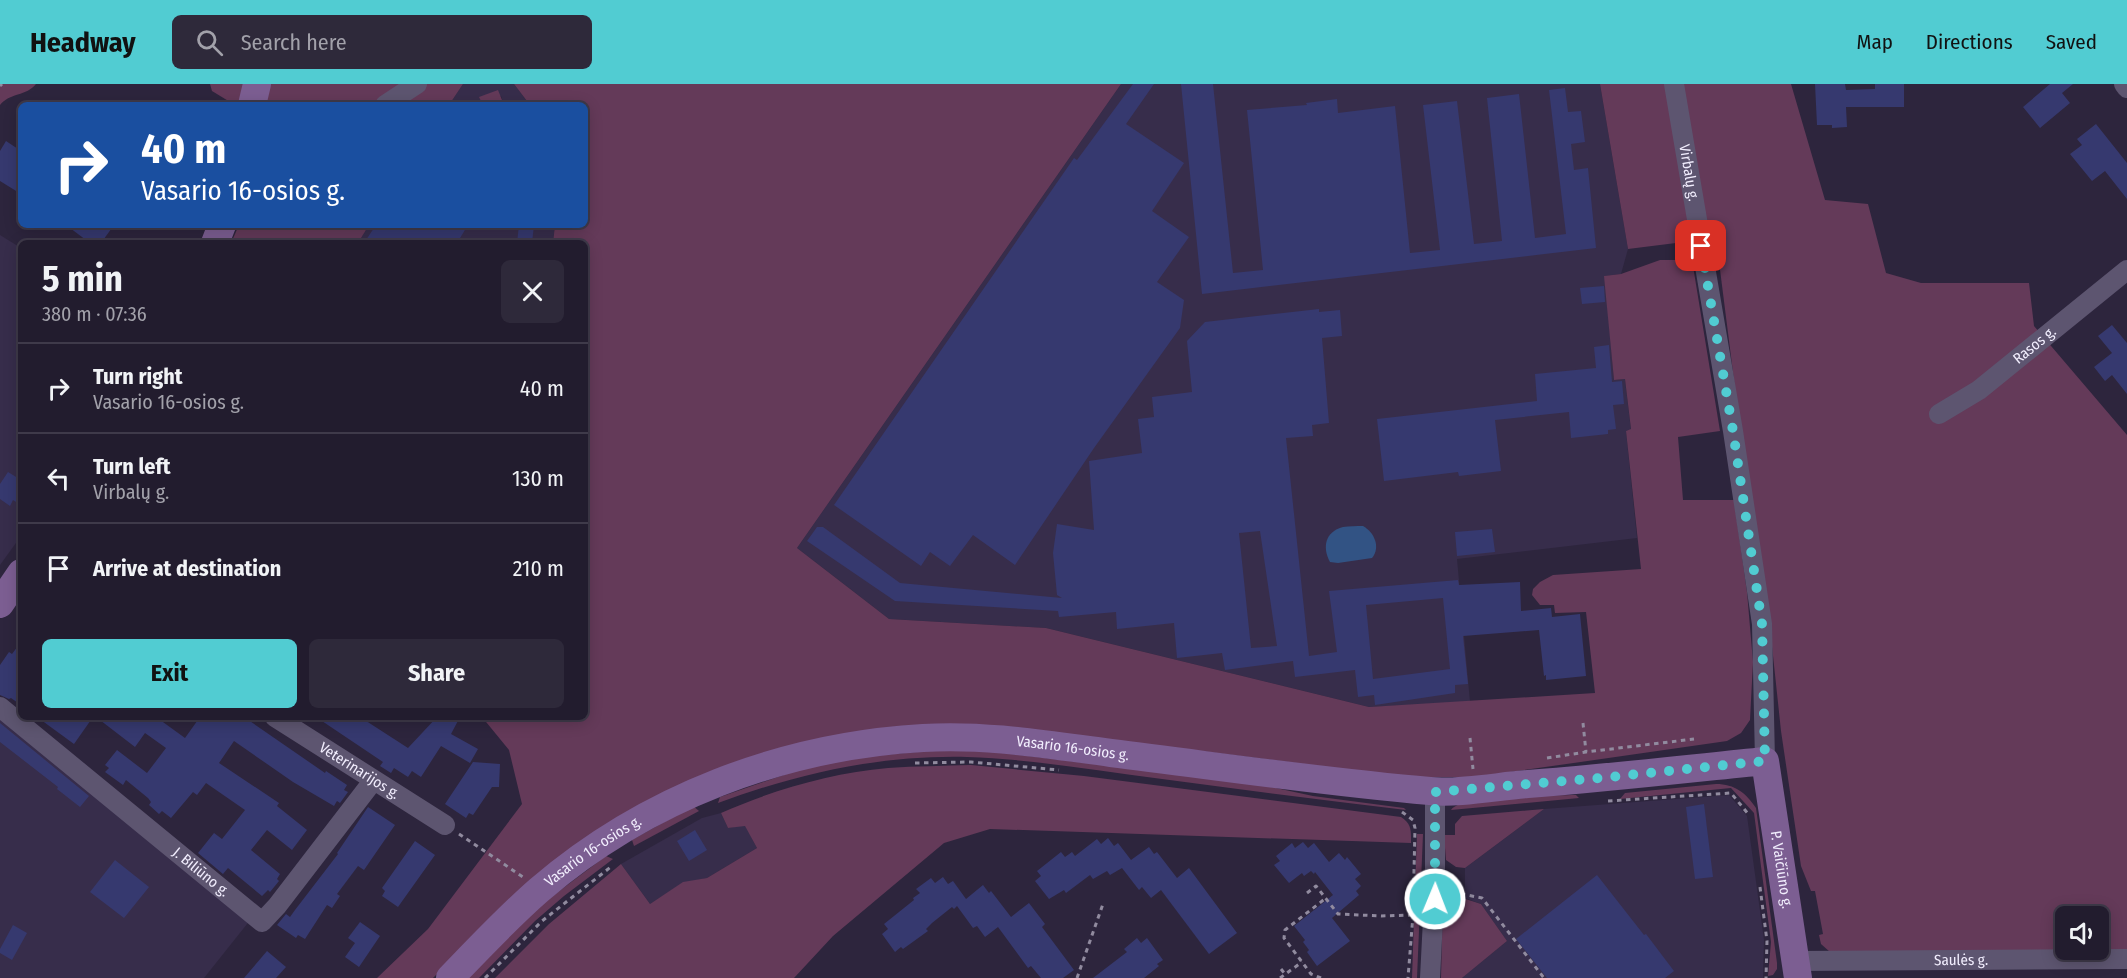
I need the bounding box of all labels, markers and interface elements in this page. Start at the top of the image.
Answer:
search box [172,15,592,69]
text: Headway [30,26,136,59]
icon: search [193,26,226,59]
text: Search here [241,29,347,56]
text: Map [1856,29,1893,55]
text: Directions [1926,29,2013,55]
text: Saved [2046,29,2097,55]
text: 40 m [141,124,226,174]
icon: right [42,126,120,204]
street label: Virbalų g. [1675,143,1703,203]
text: Vasario 16-osios g. [141,175,345,207]
pin [1675,220,1726,271]
icon: arrive [1684,229,1717,262]
text: 5 min [42,257,123,301]
button: close [501,260,564,323]
text: 380 m · 07:36 [42,302,147,326]
street label: Rasos g. [2009,322,2059,368]
text: Turn right [93,363,182,390]
icon: right [42,372,75,405]
text: 40 m [520,375,564,402]
text: Vasario 16-osios g. [93,390,244,414]
text: Turn left [93,453,171,480]
icon: left [42,462,75,495]
text: 130 m [512,465,564,492]
text: Virbalų g. [93,480,169,504]
icon: arrive [42,552,75,585]
text: Arrive at destination [93,555,281,582]
text: 210 m [513,555,564,582]
button: Exit [42,639,297,708]
button: Share [309,639,564,708]
street label: Vasario 16-osios g. [1016,732,1130,764]
street label: Veterinarijos g. [316,738,403,803]
street label: Vasario 16-osios g. [541,812,645,890]
street label: P. Vaičiūno g. [1767,829,1796,910]
street label: J. Biliūno g. [169,843,233,900]
position arrow [1403,867,1467,931]
map controls [2055,906,2109,960]
button: sound [2055,906,2109,960]
street label: Saulės g. [1934,951,1988,969]

